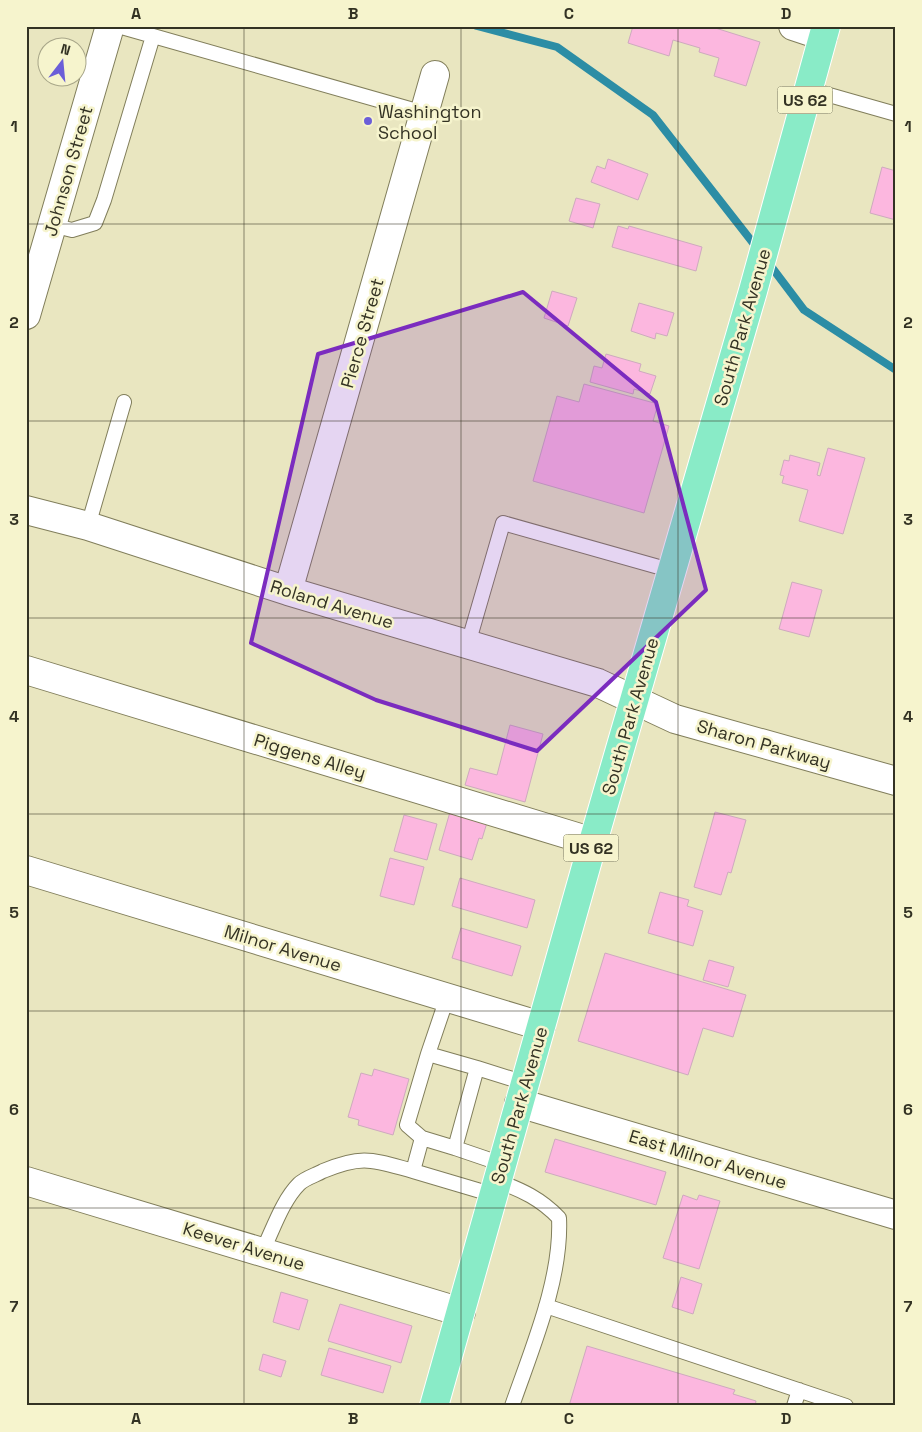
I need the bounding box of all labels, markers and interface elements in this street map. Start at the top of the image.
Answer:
text: A [131,3,141,24]
text: B [348,3,358,24]
text: C [564,3,574,24]
text: D [781,3,791,24]
north arrow [38,38,88,88]
text: N [59,40,73,59]
road number: US 62 [778,86,832,114]
place label: Washington School [378,100,481,144]
street label: Johnson Street [38,103,98,239]
marker: Washington School [362,115,374,127]
text: 1 [10,116,18,137]
text: 1 [904,116,912,137]
street label: South Park Avenue [709,246,775,408]
street label: Pierce Street [335,275,389,391]
text: 2 [9,312,19,333]
text: 2 [903,312,913,333]
text: 3 [9,509,19,530]
text: 3 [903,509,913,530]
street label: Roland Avenue [268,574,396,634]
street label: South Park Avenue [597,635,663,797]
text: 4 [9,706,19,727]
text: 4 [903,706,913,727]
street label: Sharon Parkway [694,714,834,774]
street label: Piggens Alley [251,728,369,784]
road number: US 62 [564,834,618,861]
text: 5 [9,902,19,923]
text: 5 [903,902,913,923]
street label: Milnor Avenue [222,919,344,977]
street label: South Park Avenue [486,1024,552,1186]
text: 6 [9,1099,19,1120]
text: 6 [903,1099,913,1120]
street label: East Milnor Avenue [626,1124,790,1194]
street label: Keever Avenue [180,1217,308,1275]
text: 7 [10,1296,19,1317]
text: 7 [904,1296,913,1317]
text: A [131,1408,141,1429]
text: B [348,1408,358,1429]
text: C [564,1408,574,1429]
text: D [781,1408,791,1429]

